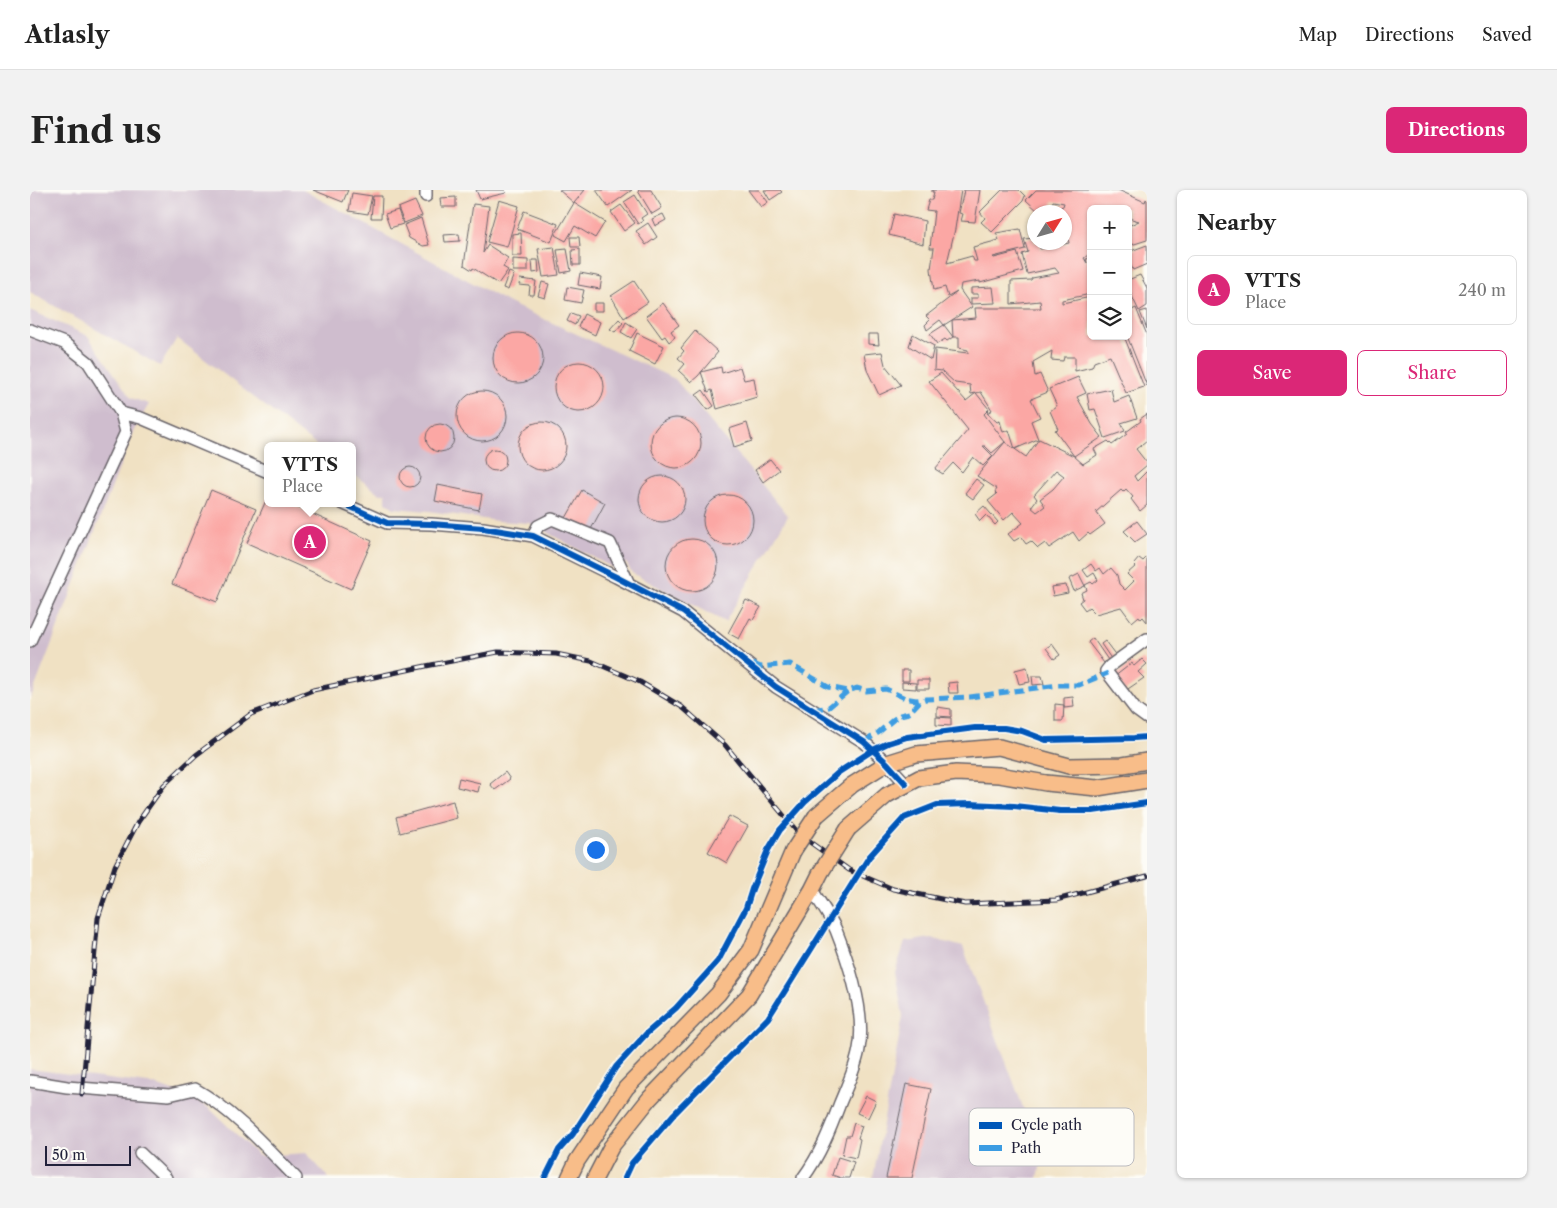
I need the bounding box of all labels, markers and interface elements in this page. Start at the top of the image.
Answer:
text: Atlasly [25,20,109,49]
text: Map [1298,24,1337,46]
text: Directions [1365,24,1454,46]
text: Saved [1482,24,1532,46]
button: Directions [1386,107,1527,153]
text: Find us [30,109,162,152]
north arrow [1027,205,1072,250]
map controls [1087,205,1132,340]
button: + [1087,205,1132,250]
text: Nearby [1197,210,1276,235]
button: − [1087,250,1132,295]
text: VTTS [1245,269,1301,292]
text: A [1208,280,1220,300]
text: 240 m [1458,280,1506,300]
text: Place [1245,292,1286,312]
button: layers [1087,295,1132,340]
button: Save [1197,350,1347,396]
button: Share [1357,350,1507,396]
popup [264,442,356,507]
text: VTTS [282,453,338,476]
text: Place [282,476,323,496]
pin: A [294,523,326,561]
your location [583,837,609,863]
legend [969,1108,1134,1166]
text: Cycle path [1011,1116,1082,1134]
text: Path [1011,1139,1041,1157]
scale bar [45,1143,131,1166]
text: 50 m [52,1146,85,1164]

